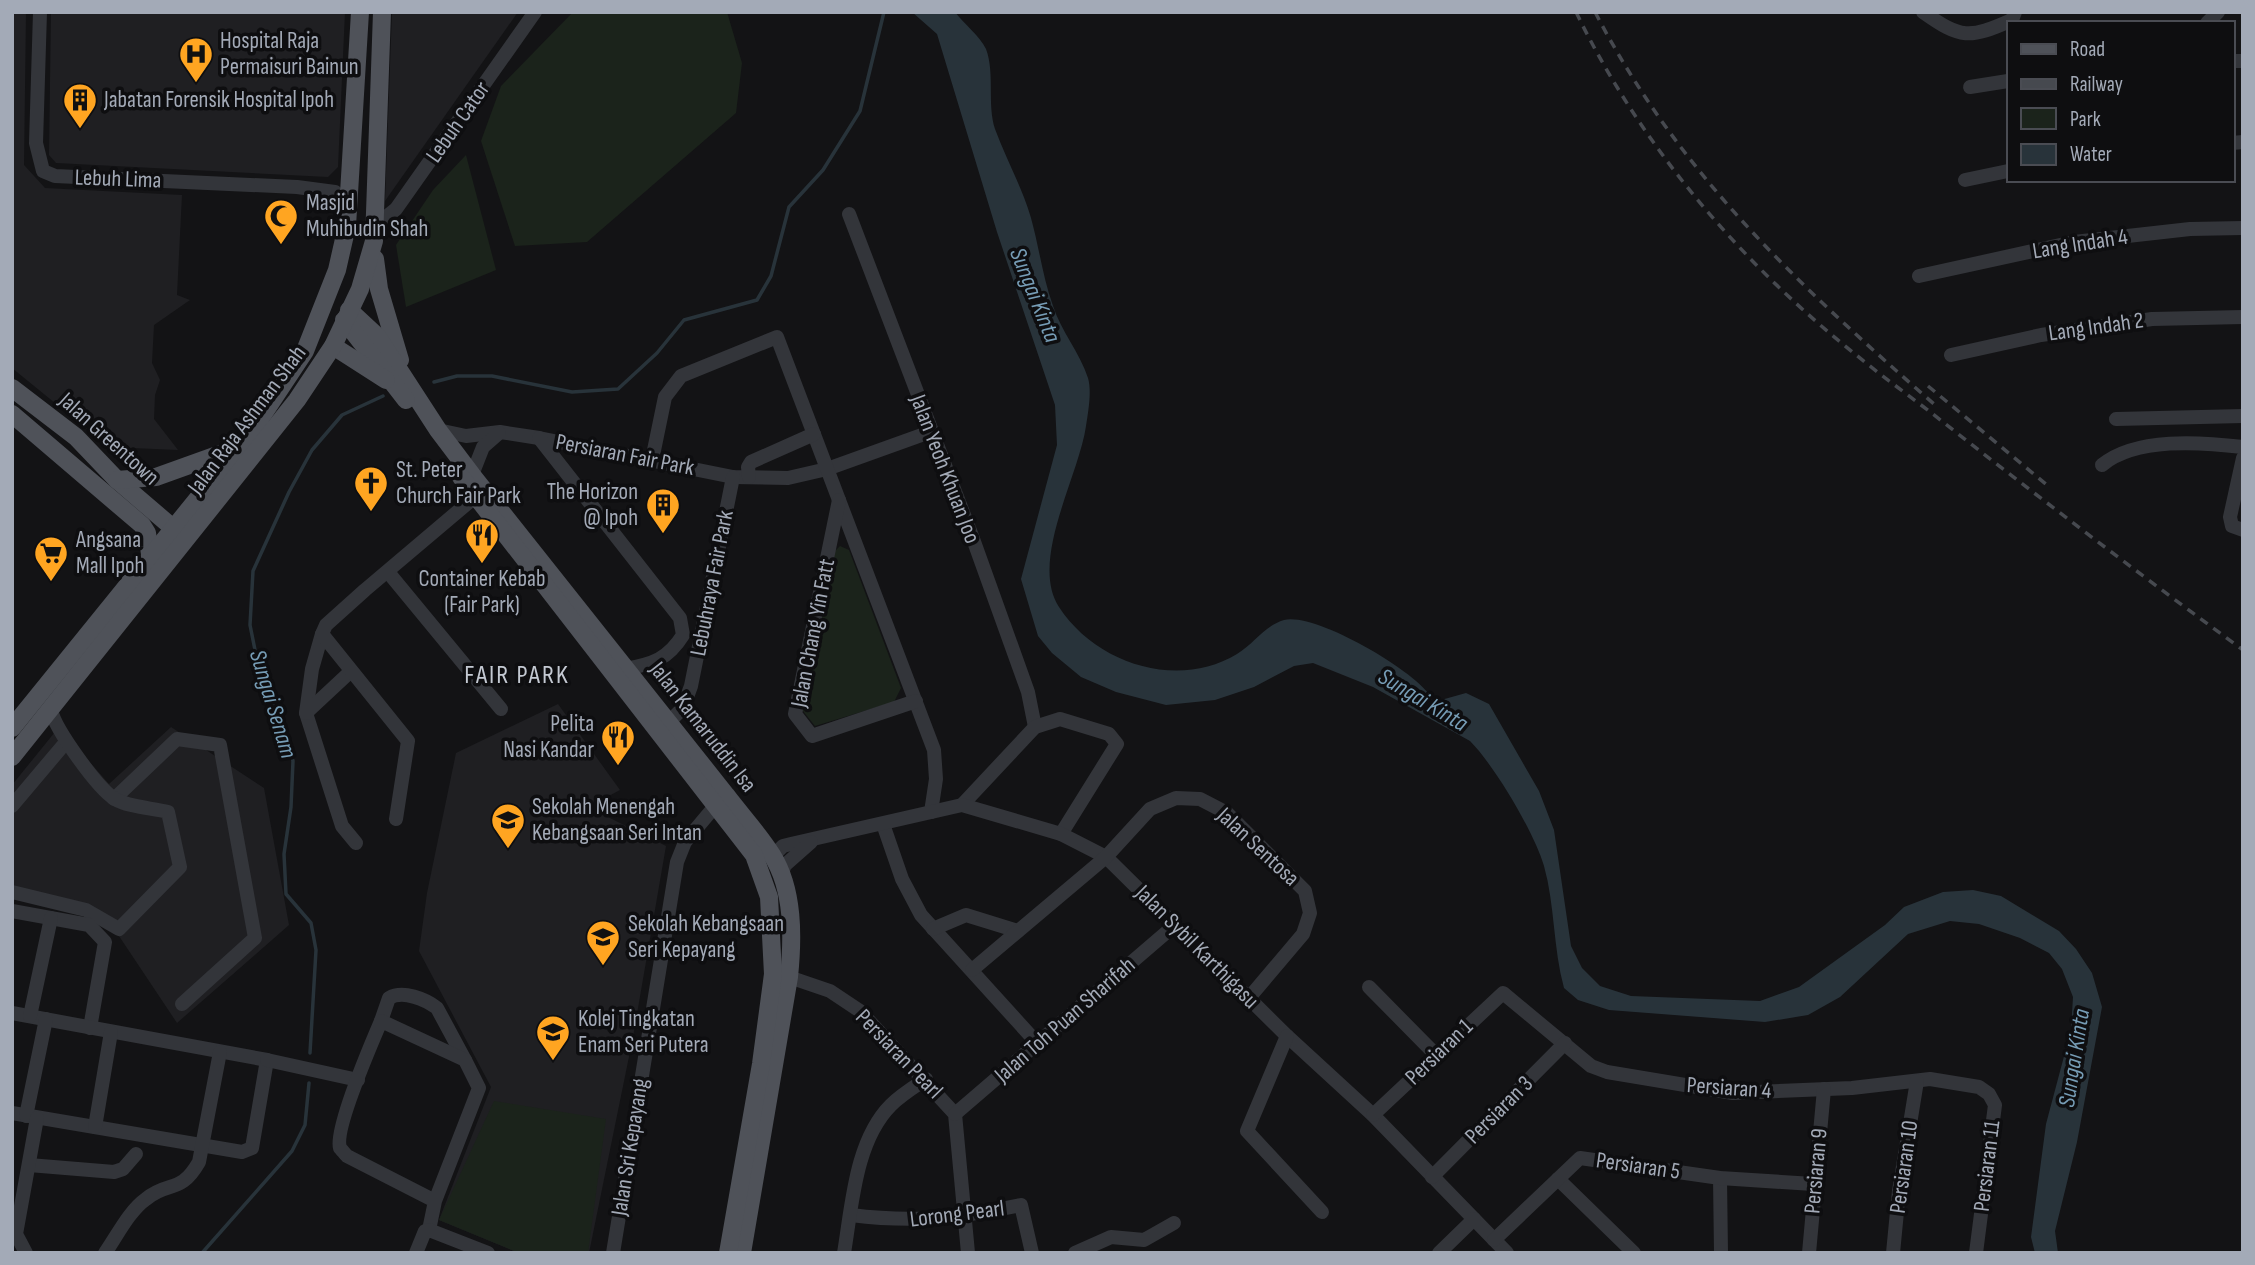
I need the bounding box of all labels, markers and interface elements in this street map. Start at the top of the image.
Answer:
legend [2007,21,2234,182]
place label: Hospital Raja Permaisuri Bainun [220,27,359,81]
hospital icon: Hospital Raja Permaisuri Bainun [177,35,215,84]
text: Road [2070,37,2105,62]
text: Railway [2070,72,2123,97]
street label: Lebuh Cator [420,76,496,168]
building icon: Jabatan Forensik Hospital Ipoh [61,81,99,130]
place label: Jabatan Forensik Hospital Ipoh [103,86,334,114]
text: Park [2070,107,2101,132]
text: Water [2070,142,2112,167]
street label: Lebuh Lima [74,163,162,195]
place label: Masjid Muhibudin Shah [306,189,428,243]
mosque icon: Masjid Muhibudin Shah [262,197,300,246]
street label: Lang Indah 4 [2030,223,2130,265]
water label: Sungai Kinta [1003,243,1067,347]
street label: Lang Indah 2 [2047,306,2145,348]
street label: Jalan Raja Ashman Shah [181,340,312,501]
street label: Jalan Greentown [52,386,165,491]
street label: Jalan Yeoh Khuan Joo [903,390,986,547]
street label: Persiaran Fair Park [553,428,697,482]
place label: St. Peter Church Fair Park [396,456,521,510]
church icon: St. Peter Church Fair Park [352,464,390,513]
place label: The Horizon @ Ipoh [547,478,638,532]
building icon: The Horizon @ Ipoh [644,486,682,535]
street label: Lebuhraya Fair Park [684,508,740,658]
restaurant icon: Container Kebab (Fair Park) [463,516,501,565]
place label: Angsana Mall Ipoh [75,526,144,580]
supermarket icon: Angsana Mall Ipoh [32,534,70,583]
street label: Jalan Chang Yin Fatt [785,556,841,711]
place label: Container Kebab (Fair Park) [418,565,546,619]
water label: Sungai Senam [243,646,303,762]
street label: Jalan Kamaruddin Isa [643,655,763,798]
district label: FAIR PARK [464,660,570,691]
water label: Sungai Kinta [1373,662,1473,738]
place label: Pelita Nasi Kandar [503,710,594,764]
restaurant icon: Pelita Nasi Kandar [599,718,637,767]
place label: Sekolah Menengah Kebangsaan Seri Intan [532,793,702,847]
school or university icon: Sekolah Menengah Kebangsaan Seri Intan [489,801,527,850]
street label: Jalan Sentosa [1210,801,1305,892]
street label: Jalan Sybil Karthigasu [1129,879,1265,1015]
place label: Sekolah Kebangsaan Seri Kepayang [628,910,784,964]
school or university icon: Sekolah Kebangsaan Seri Kepayang [584,918,622,967]
street label: Jalan Toh Puan Sharifah [988,951,1141,1089]
street label: Persiaran Pearl [849,1003,949,1105]
place label: Kolej Tingkatan Enam Seri Putera [578,1005,709,1059]
water label: Sungai Kinta [2052,1006,2096,1109]
school or university icon: Kolej Tingkatan Enam Seri Putera [534,1013,572,1062]
street label: Persiaran 1 [1399,1013,1479,1091]
street label: Persiaran 3 [1459,1070,1539,1150]
street label: Persiaran 4 [1686,1071,1773,1105]
street label: Jalan Sri Kepayang [605,1076,655,1219]
street label: Persiaran 10 [1884,1119,1924,1215]
street label: Persiaran 11 [1968,1119,2006,1213]
street label: Persiaran 9 [1798,1127,1834,1215]
street label: Persiaran 5 [1594,1146,1682,1186]
street label: Lorong Pearl [908,1194,1006,1234]

